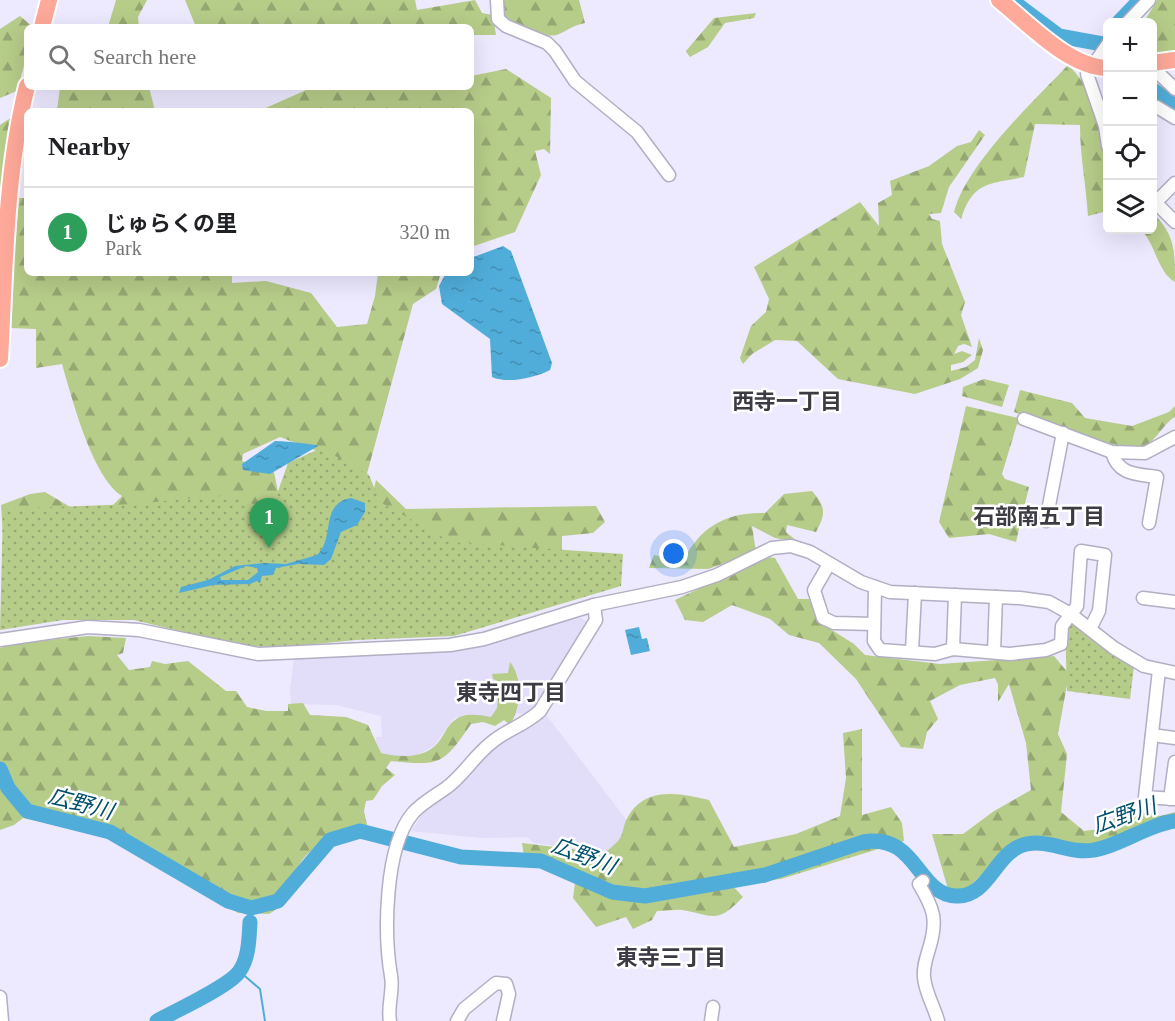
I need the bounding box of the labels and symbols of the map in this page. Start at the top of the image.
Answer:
district label: 西寺一丁目 [732,389,842,414]
pin: 1 [250,498,288,548]
district label: 石部南五丁目 [973,504,1105,529]
your location [659,539,688,568]
district label: 東寺四丁目 [456,680,566,705]
water label: 広野川 [46,783,118,825]
water label: 広野川 [1089,792,1161,838]
water label: 広野川 [549,832,621,880]
district label: 東寺三丁目 [616,945,726,970]

